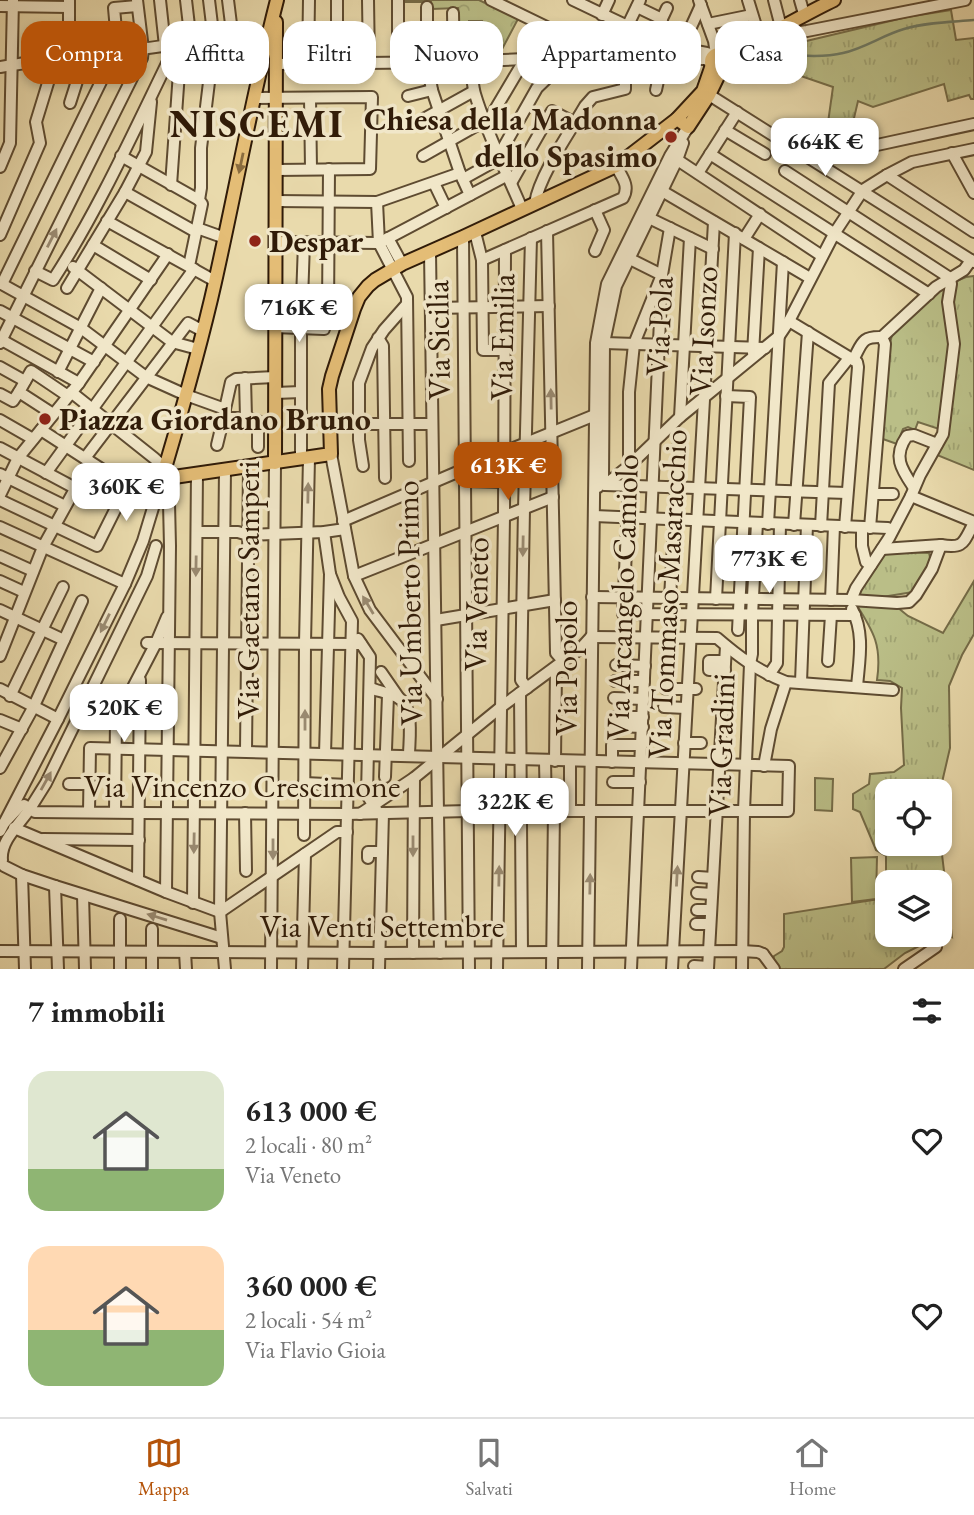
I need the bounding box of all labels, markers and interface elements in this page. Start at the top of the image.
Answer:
chip: Compra [21,21,147,84]
chip: Affitta [161,21,269,84]
chip: Filtri [283,21,376,84]
chip: Nuovo [390,21,503,84]
chip: Appartamento [517,21,701,84]
chip: Casa [715,21,807,84]
place label: Chiesa della Madonna dello Spasimo [364,98,658,177]
district label: NISCEMI [170,99,344,148]
pin: 664K € [768,118,882,178]
text: 664K € [787,126,863,156]
marker: Chiesa della Madonna dello Spasimo [663,129,679,145]
one-way arrow [235,152,246,174]
place label: Despar [269,220,364,262]
one-way arrow [46,228,57,248]
marker: Despar [247,233,263,249]
street label: Via Isonzo [679,265,727,397]
street label: Via Emilia [480,273,524,401]
street label: Via Pola [635,275,683,377]
street label: Via Sicilia [416,280,460,400]
pin: 716K € [242,284,356,344]
text: 716K € [261,292,337,322]
one-way arrow [545,388,557,410]
place label: Piazza Giordano Bruno [59,398,371,440]
marker: Piazza Giordano Bruno [37,411,53,427]
street label: Via Tommaso Masaracchio [637,428,697,760]
pin: 613K € [451,442,565,502]
text: 613K € [470,450,546,480]
street label: Via Arcangelo Camiolo [596,453,648,741]
street label: Via Gaetano Samperi [227,461,269,719]
pin: 360K € [69,463,183,523]
text: 360K € [88,471,164,501]
street label: Via Umberto Primo [386,480,432,726]
one-way arrow [302,481,314,503]
one-way arrow [517,535,529,557]
pin: 773K € [712,536,826,595]
street label: Via Veneto [454,537,498,671]
text: 773K € [731,543,807,573]
one-way arrow [191,555,202,577]
one-way arrow [362,595,374,614]
street label: Via Popolo [545,600,587,736]
one-way arrow [100,613,111,633]
street label: Via Gradini [698,672,744,817]
pin: 520K € [67,684,181,744]
text: 520K € [86,692,162,722]
one-way arrow [299,709,311,731]
street label: Via Vincenzo Crescimone [84,765,400,807]
one-way arrow [40,771,52,791]
pin: 322K € [458,778,572,838]
map controls [875,779,952,947]
button: locate [875,779,952,856]
text: 322K € [477,786,553,816]
one-way arrow [188,832,199,854]
one-way arrow [407,835,419,857]
one-way arrow [267,839,279,861]
one-way arrow [493,865,504,887]
one-way arrow [672,865,683,887]
button: layers [875,870,952,947]
one-way arrow [584,873,596,895]
street label: Via Venti Settembre [260,905,504,947]
one-way arrow [146,912,167,922]
text: 7 immobili [28,992,165,1031]
icon: filters [908,992,946,1030]
text: 613 000 € [245,1091,377,1130]
icon: home [84,1099,168,1183]
icon: heart [908,1122,946,1160]
text: 2 locali · 80 m² [245,1130,372,1160]
text: Via Veneto [245,1160,341,1190]
text: 360 000 € [245,1266,377,1305]
icon: home [84,1274,168,1358]
icon: heart [908,1297,946,1335]
text: 2 locali · 54 m² [245,1305,372,1335]
text: Via Flavio Gioia [245,1335,386,1365]
tab: Mappa [138,1434,189,1501]
tab: Salvati [466,1434,513,1501]
tab: Home [789,1434,836,1501]

